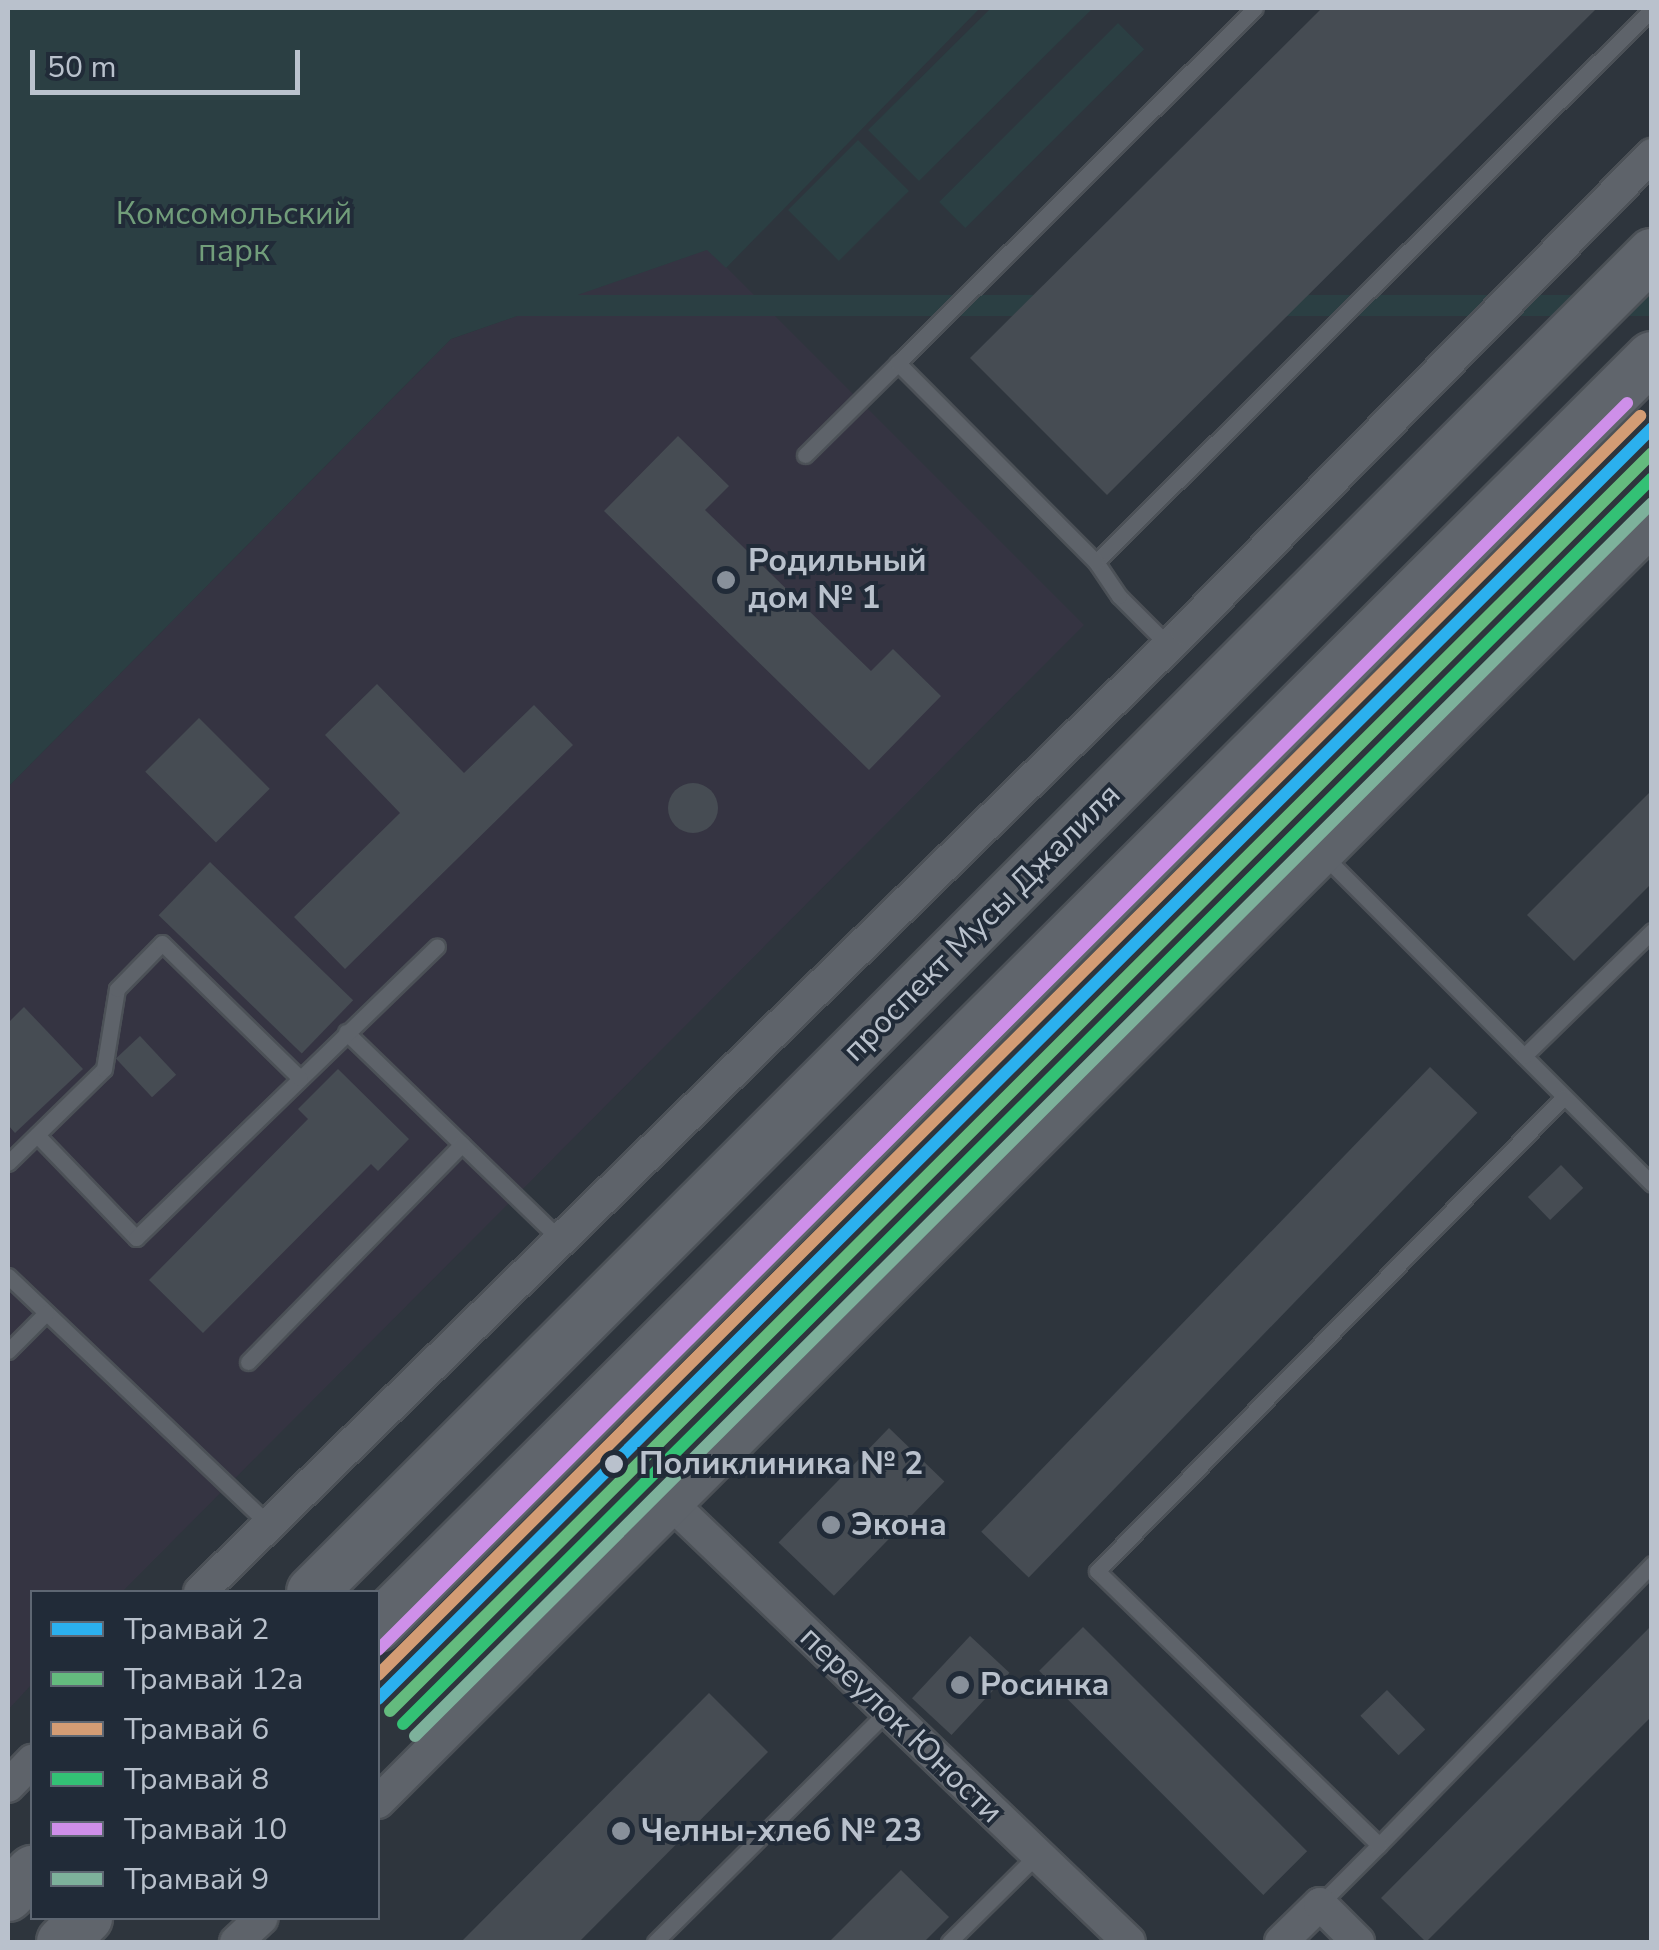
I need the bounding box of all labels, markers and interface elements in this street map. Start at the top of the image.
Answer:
scale bar [35,30,305,92]
text: 50 m [47,47,116,88]
park label: Комсомольский парк [116,196,352,271]
place label: Родильный дом № 1 [748,543,927,618]
marker: Родильный дом № 1 [713,567,739,593]
street label: проспект Мусы Джалиля [835,776,1129,1070]
place label: Поликлиника № 2 [639,1445,923,1483]
marker: Поликлиника № 2 [598,1448,630,1480]
place label: Экона [851,1506,947,1544]
marker: Экона [820,1514,842,1536]
legend [30,1590,380,1920]
text: Трамвай 2 [124,1609,269,1650]
street label: переулок Юности [792,1619,1010,1831]
text: Трамвай 12а [124,1659,303,1700]
place label: Росинка [980,1666,1109,1704]
marker: Росинка [949,1674,971,1696]
text: Трамвай 6 [124,1709,269,1750]
text: Трамвай 8 [124,1759,269,1800]
text: Трамвай 10 [124,1809,287,1850]
place label: Челны-хлеб № 23 [641,1812,922,1850]
marker: Челны-хлеб № 23 [610,1820,632,1842]
text: Трамвай 9 [124,1859,269,1900]

